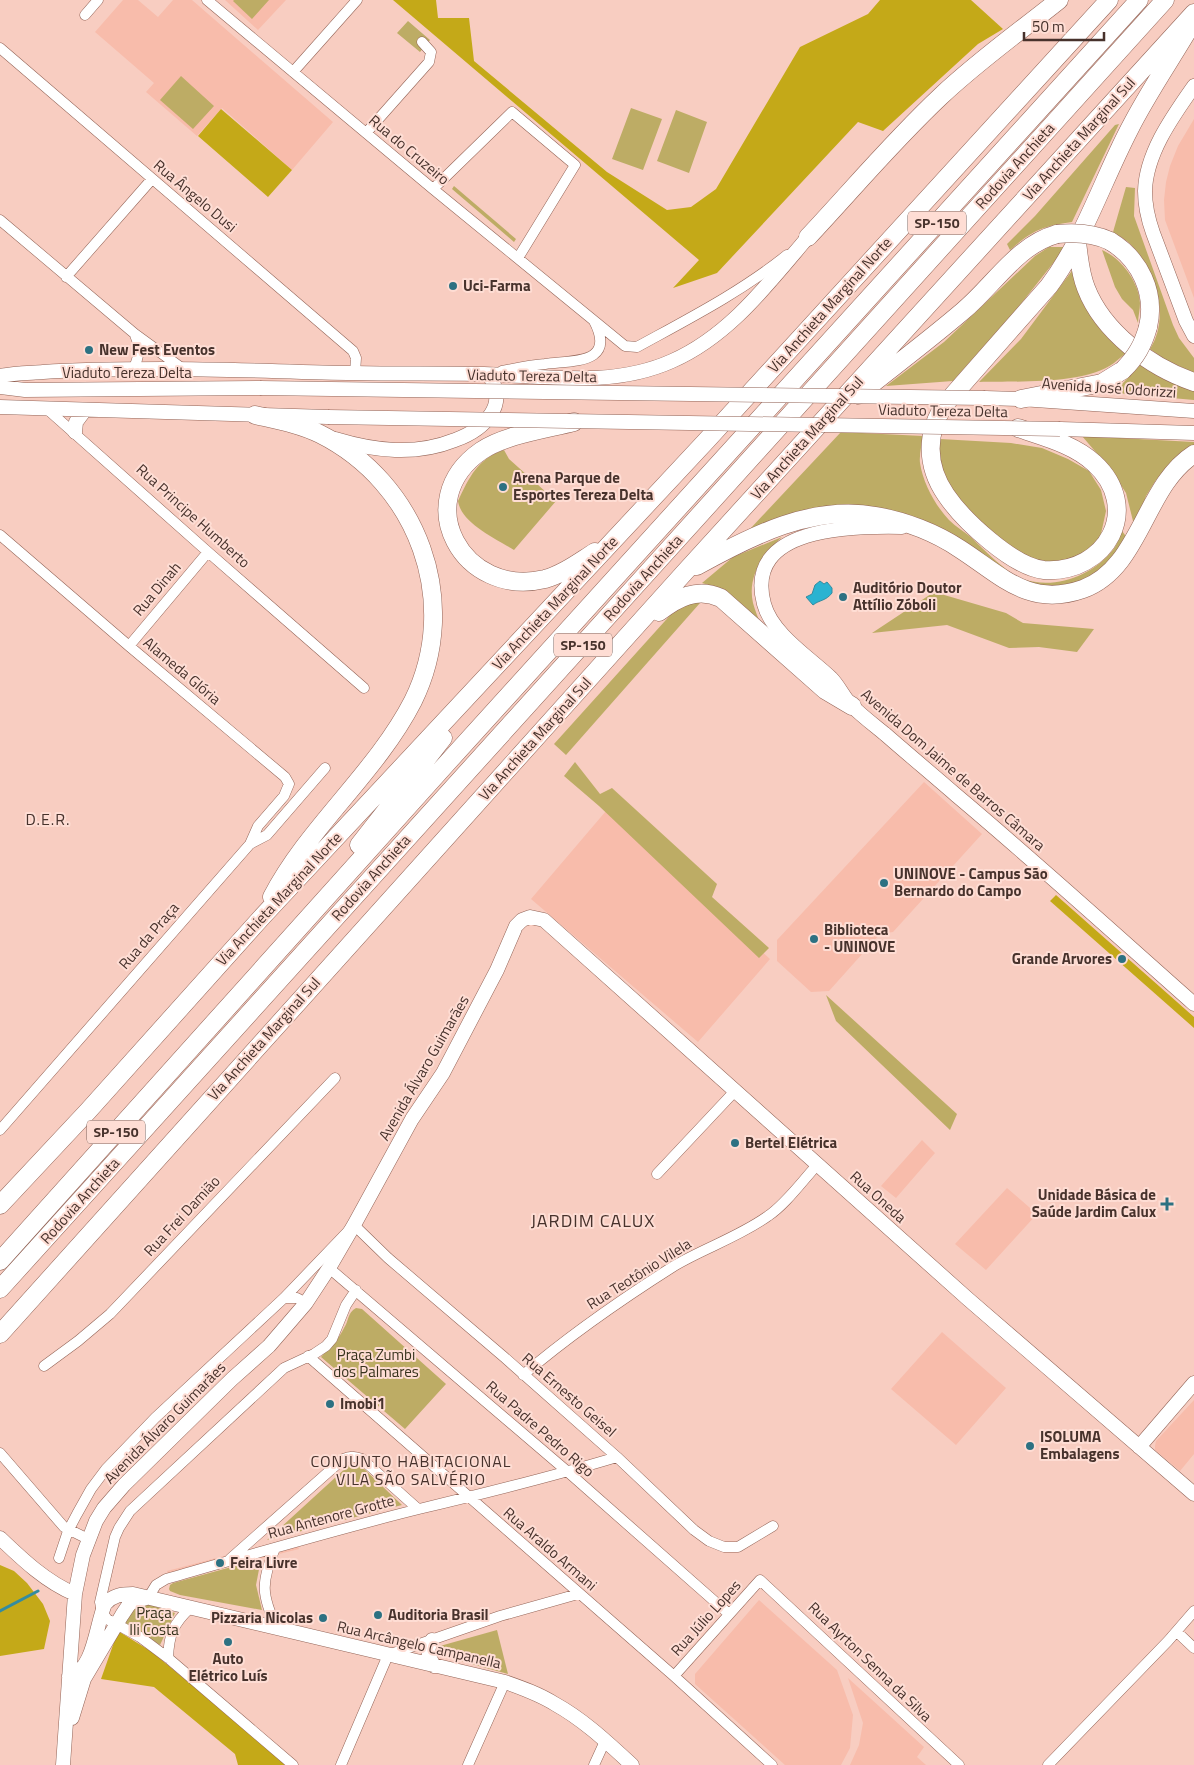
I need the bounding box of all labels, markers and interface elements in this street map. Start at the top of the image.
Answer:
scale bar [1024,10,1104,42]
text: 50 m [1032,15,1065,38]
street label: Via Anchieta Marginal Sul [1017,72,1141,206]
street label: Rua do Cruzeiro [364,109,455,190]
street label: Rodovia Anchieta [970,117,1060,214]
street label: Rua Ângelo Dusi [149,154,242,237]
road number: SP-150 [908,212,966,234]
street label: Via Anchieta Marginal Norte [762,232,897,378]
place label: Uci-Farma [463,274,531,297]
marker: Uci-Farma [447,280,459,292]
place label: New Fest Eventos [99,338,215,361]
marker: New Fest Eventos [83,344,95,356]
street label: Viaduto Tereza Delta [62,361,192,384]
street label: Viaduto Tereza Delta [467,363,598,388]
street label: Via Anchieta Marginal Sul [745,371,869,505]
street label: Avenida José Odorizzi [1041,371,1177,404]
street label: Viaduto Tereza Delta [878,398,1009,423]
street label: Rua Principe Humberto [131,458,256,573]
place label: Arena Parque de Esportes Tereza Delta [513,466,654,506]
marker: Arena Parque de Esportes Tereza Delta [497,481,509,493]
street label: Rodovia Anchieta [598,529,688,626]
street label: Via Anchieta Marginal Norte [486,531,623,675]
street label: Rua Dinah [127,557,186,621]
place label: Auditório Doutor Attílio Zóboli [853,576,962,616]
marker: Auditório Doutor Attílio Zóboli [837,591,849,603]
street label: Alameda Glória [138,631,227,710]
road number: SP-150 [554,634,612,656]
street label: Via Anchieta Marginal Sul [473,672,597,806]
street label: Avenida Dom Jaime de Barros Câmara [856,683,1051,857]
district label: D.E.R. [25,807,71,831]
street label: Via Anchieta Marginal Norte [210,827,347,971]
street label: Rodovia Anchieta [326,829,416,926]
place label: UNINOVE - Campus São Bernardo do Campo [894,862,1048,902]
marker: UNINOVE - Campus São Bernardo do Campo [878,877,890,889]
street label: Rua da Praça [113,897,185,974]
place label: Biblioteca - UNINOVE [824,918,895,958]
marker: Biblioteca - UNINOVE [808,933,820,945]
place label: Grande Arvores [1012,947,1112,970]
marker: Grande Arvores [1116,953,1128,965]
street label: Via Anchieta Marginal Sul [202,972,326,1106]
street label: Avenida Álvaro Guimarães [372,991,475,1145]
road number: SP-150 [87,1120,145,1144]
place label: Bertel Elétrica [745,1131,837,1154]
marker: Bertel Elétrica [729,1137,741,1149]
street label: Rodovia Anchieta [35,1152,125,1249]
street label: Rua Oneda [845,1165,912,1229]
street label: Rua Frei Damião [138,1170,225,1261]
place label: Unidade Básica de Saúde Jardim Calux [1032,1183,1156,1223]
marker: Unidade Básica de Saúde Jardim Calux [1160,1197,1174,1211]
district label: JARDIM CALUX [531,1207,655,1234]
street label: Rua Teotônio Vilela [582,1232,696,1315]
park label: Praça Zumbi dos Palmares [333,1343,419,1383]
street label: Rua Ernesto Geisel [517,1347,622,1442]
street label: Avenida Álvaro Guimarães [98,1356,231,1489]
street label: Rua Padre Pedro Rigo [481,1375,600,1482]
place label: Imobi1 [340,1392,385,1415]
marker: Imobi1 [324,1398,336,1410]
place label: ISOLUMA Embalagens [1040,1425,1119,1465]
marker: ISOLUMA Embalagens [1024,1440,1036,1452]
district label: CONJUNTO HABITACIONAL VILA SÃO SALVÉRIO [310,1449,512,1491]
street label: Rua Antenore Grotte [265,1489,397,1544]
street label: Rua Araldo Armani [498,1501,602,1596]
place label: Feira Livre [230,1551,298,1574]
marker: Feira Livre [214,1557,226,1569]
street label: Rua Júlio Lopes [665,1574,746,1661]
street label: Rua Ayrton Senna da Silva [803,1596,938,1727]
park label: Praça Ili Costa [129,1601,179,1641]
place label: Auditoria Brasil [388,1603,489,1626]
place label: Pizzaria Nicolas [211,1606,313,1629]
marker: Auditoria Brasil [372,1609,384,1621]
marker: Pizzaria Nicolas [317,1612,329,1624]
street label: Rua Arcângelo Campanella [335,1614,504,1675]
marker: Auto Elétrico Luís [222,1636,234,1648]
place label: Auto Elétrico Luís [188,1647,268,1687]

